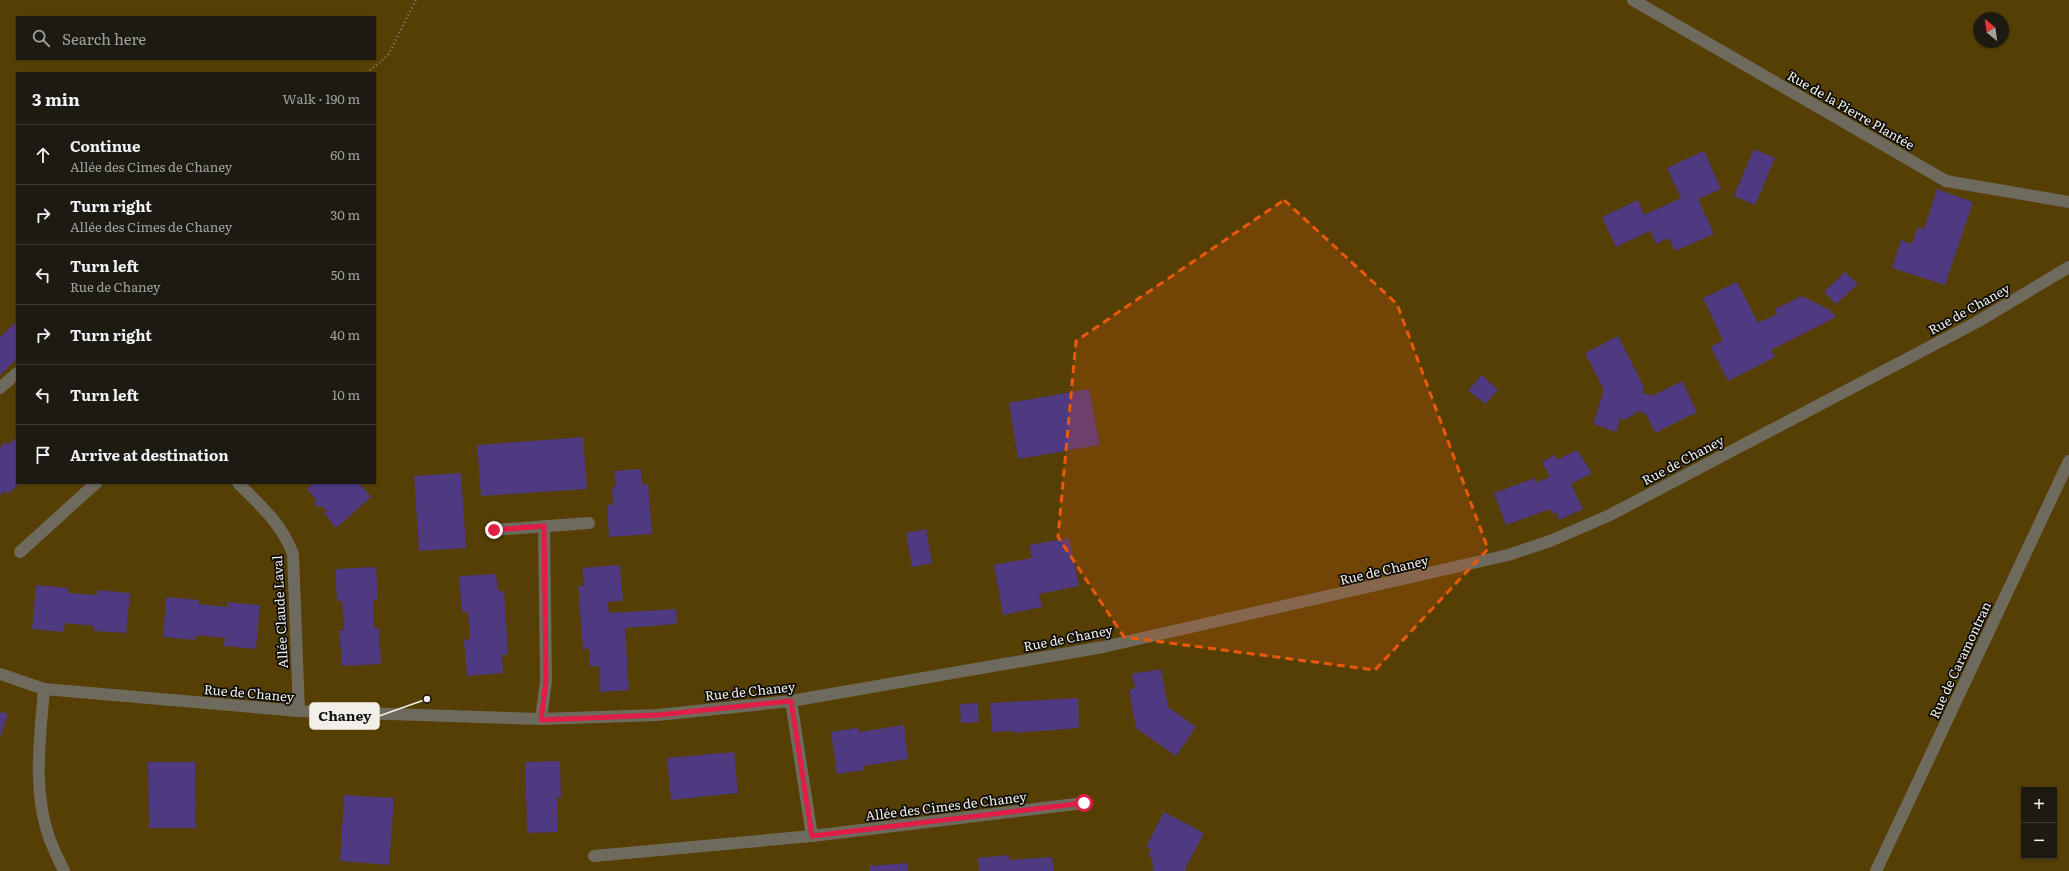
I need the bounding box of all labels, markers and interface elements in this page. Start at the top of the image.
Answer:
north arrow [1973,12,2009,48]
search box [16,16,376,60]
icon: search [30,27,52,49]
text: Search here [62,27,146,50]
street label: Rue de la Pierre Plantée [1784,65,1918,154]
text: 3 min [32,86,80,111]
text: Walk · 190 m [282,89,360,108]
text: Continue [70,134,140,157]
icon: ahead [32,144,54,166]
text: 60 m [330,145,360,164]
text: Allée des Cimes de Chaney [70,157,232,176]
text: Turn right [70,194,152,217]
icon: right [32,204,54,226]
text: 30 m [330,205,360,224]
text: Allée des Cimes de Chaney [70,217,232,236]
text: Turn left [70,254,139,277]
icon: left [32,264,54,286]
text: 50 m [331,265,360,284]
text: Rue de Chaney [70,277,161,296]
street label: Rue de Chaney [1925,278,2013,339]
text: Turn right [70,323,152,346]
icon: right [32,324,54,346]
text: 40 m [330,325,360,344]
text: Turn left [70,383,139,406]
icon: left [32,384,54,406]
text: 10 m [332,385,360,404]
street label: Rue de Chaney [1638,430,1728,489]
text: Arrive at destination [70,443,229,466]
icon: arrive [32,444,54,466]
route end [485,521,503,539]
street label: Rue de Chaney [1338,550,1431,589]
street label: Allée Claude Laval [267,554,292,669]
street label: Rue de Caramontran [1924,598,1995,721]
street label: Rue de Chaney [1022,619,1115,655]
street label: Rue de Chaney [704,676,796,705]
street label: Rue de Chaney [203,679,296,706]
callout: Chaney [310,703,379,729]
text: Chaney [318,705,372,725]
street label: Allée des Cimes de Chaney [864,786,1028,825]
map controls [2021,787,2057,859]
button: + [2021,787,2057,823]
route start [1075,794,1093,812]
button: − [2021,823,2057,859]

